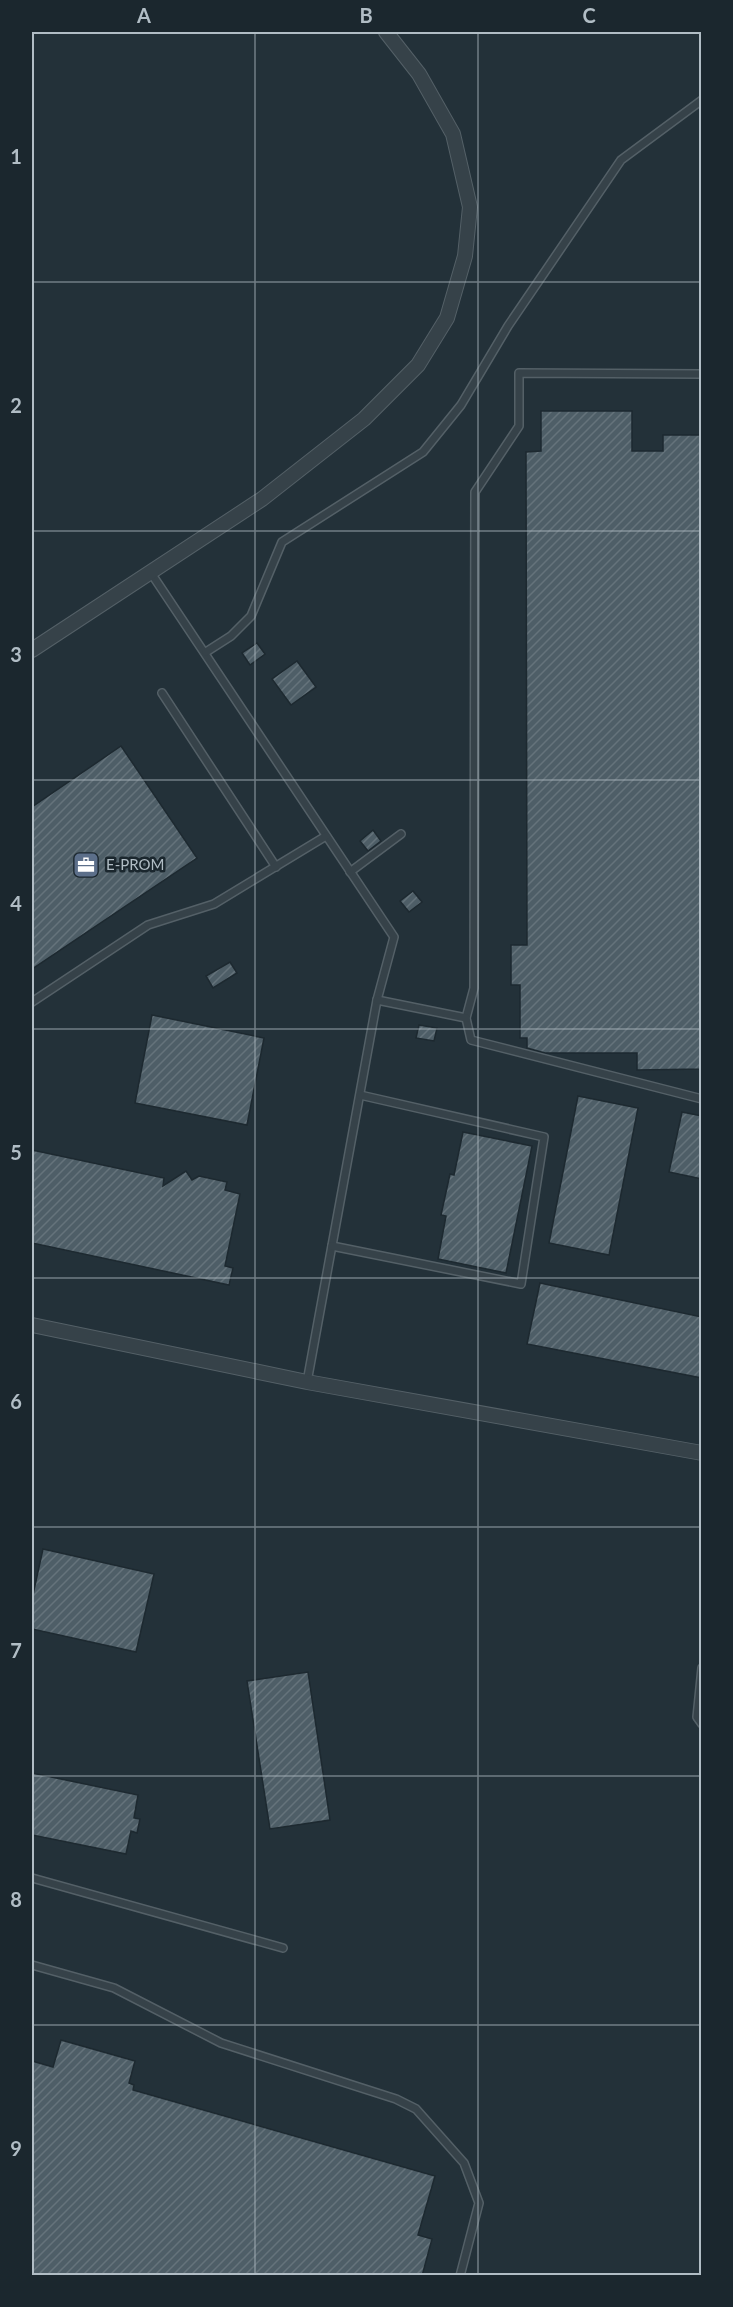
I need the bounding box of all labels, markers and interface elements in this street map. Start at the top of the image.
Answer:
text: A [136,3,151,27]
text: B [359,3,373,27]
text: C [582,3,596,27]
text: 1 [10,144,22,168]
text: 2 [10,393,22,417]
text: 3 [10,642,22,666]
office icon: E-PROM [71,850,101,880]
place label: E-PROM [106,855,164,873]
text: 4 [10,891,22,915]
text: 5 [10,1140,22,1164]
text: 6 [10,1389,22,1413]
text: 7 [10,1638,22,1662]
text: 8 [10,1887,22,1911]
text: 9 [10,2136,22,2160]

